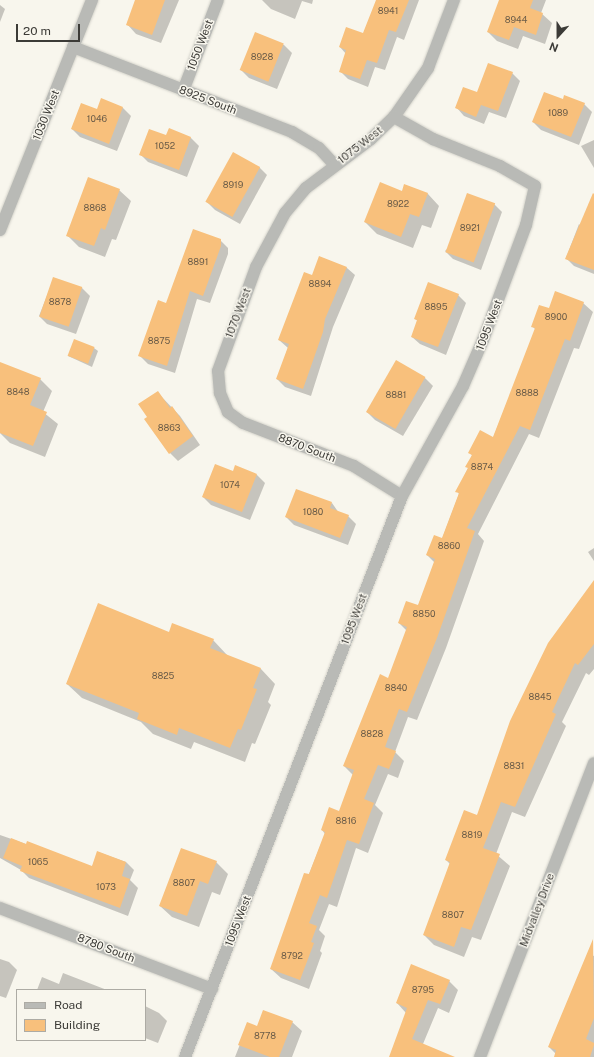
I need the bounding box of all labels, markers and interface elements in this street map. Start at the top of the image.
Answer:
house number: 8941 [378,6,398,16]
house number: 8944 [505,15,527,25]
scale bar [18,16,82,42]
north arrow [538,16,578,56]
street label: 1050 West [184,18,216,72]
text: 20 m [23,24,51,38]
text: N [548,40,560,54]
house number: 8928 [251,52,273,62]
street label: 8925 South [177,83,239,117]
street label: 1030 West [30,88,62,142]
house number: 1089 [548,108,568,118]
house number: 1046 [87,114,107,124]
street label: 1075 West [335,123,385,167]
house number: 1052 [155,141,175,151]
house number: 8919 [223,180,243,190]
house number: 8922 [387,199,409,209]
house number: 8868 [84,203,106,213]
house number: 8921 [460,223,480,233]
house number: 8891 [188,257,208,267]
house number: 8894 [309,279,331,289]
street label: 1070 West [222,286,254,340]
house number: 8878 [49,297,71,307]
street label: 1095 West [473,298,505,352]
house number: 8895 [425,302,447,312]
house number: 8900 [545,312,567,322]
house number: 8875 [148,336,170,346]
house number: 8848 [6,387,30,397]
house number: 8888 [515,388,539,398]
house number: 8881 [385,390,407,400]
house number: 8863 [158,423,180,433]
street label: 8870 South [276,431,338,465]
house number: 8874 [471,462,493,472]
house number: 1074 [220,480,240,490]
house number: 1080 [303,507,323,517]
house number: 8860 [438,541,460,551]
street label: 1095 West [338,592,370,646]
house number: 8850 [413,609,435,619]
house number: 8825 [152,671,174,681]
house number: 8840 [385,683,407,693]
house number: 8845 [529,692,551,702]
house number: 8828 [361,729,383,739]
house number: 8831 [504,761,524,771]
house number: 8816 [336,816,356,826]
house number: 8819 [462,830,482,840]
house number: 1065 [28,857,48,867]
street label: Midvalley Drive [517,871,557,949]
house number: 8807 [173,878,195,888]
house number: 1073 [96,882,116,892]
street label: 1095 West [222,894,254,948]
house number: 8807 [442,910,464,920]
street label: 8780 South [75,931,137,965]
house number: 8792 [281,951,303,961]
house number: 8795 [412,985,434,995]
legend [16,989,146,1041]
text: Road [54,998,82,1012]
text: Building [54,1018,100,1032]
house number: 8778 [254,1031,276,1041]

